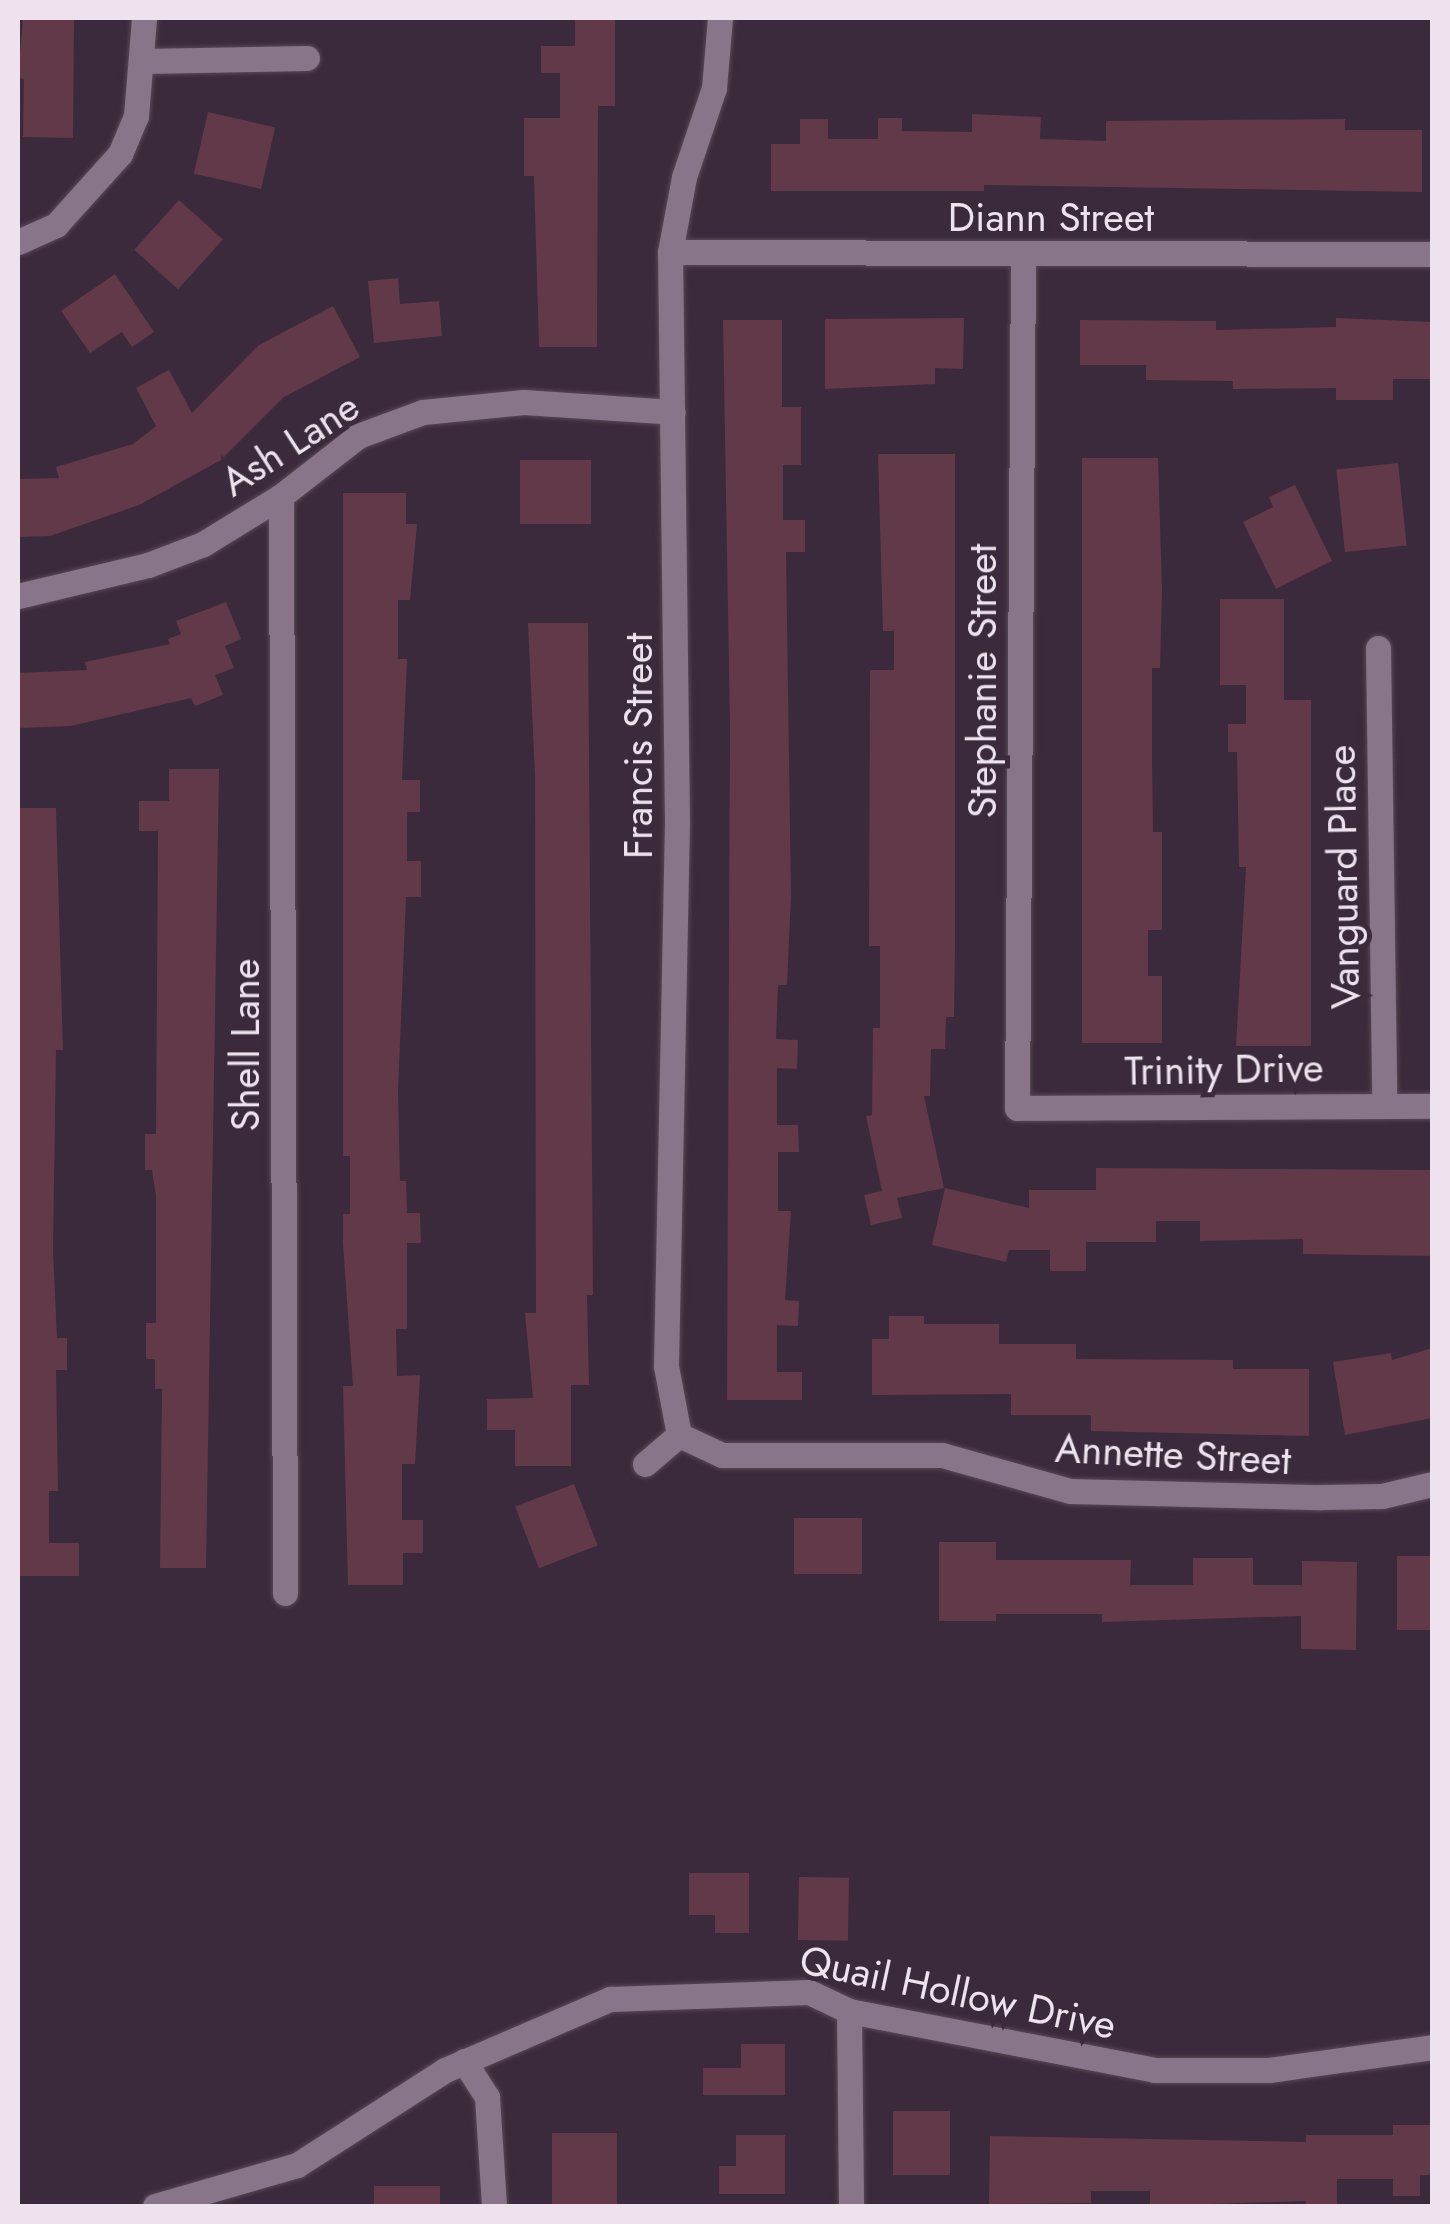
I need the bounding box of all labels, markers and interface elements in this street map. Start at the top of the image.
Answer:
street label: Diann Street [948,193,1154,241]
street label: Ash Lane [212,382,368,506]
street label: Stephanie Street [958,544,1006,818]
street label: Francis Street [614,633,662,859]
street label: Vanguard Place [1317,744,1369,1010]
street label: Shell Lane [221,959,269,1131]
street label: Trinity Drive [1124,1043,1324,1095]
street label: Annette Street [1054,1424,1292,1484]
street label: Quail Hollow Drive [796,1935,1120,2049]

